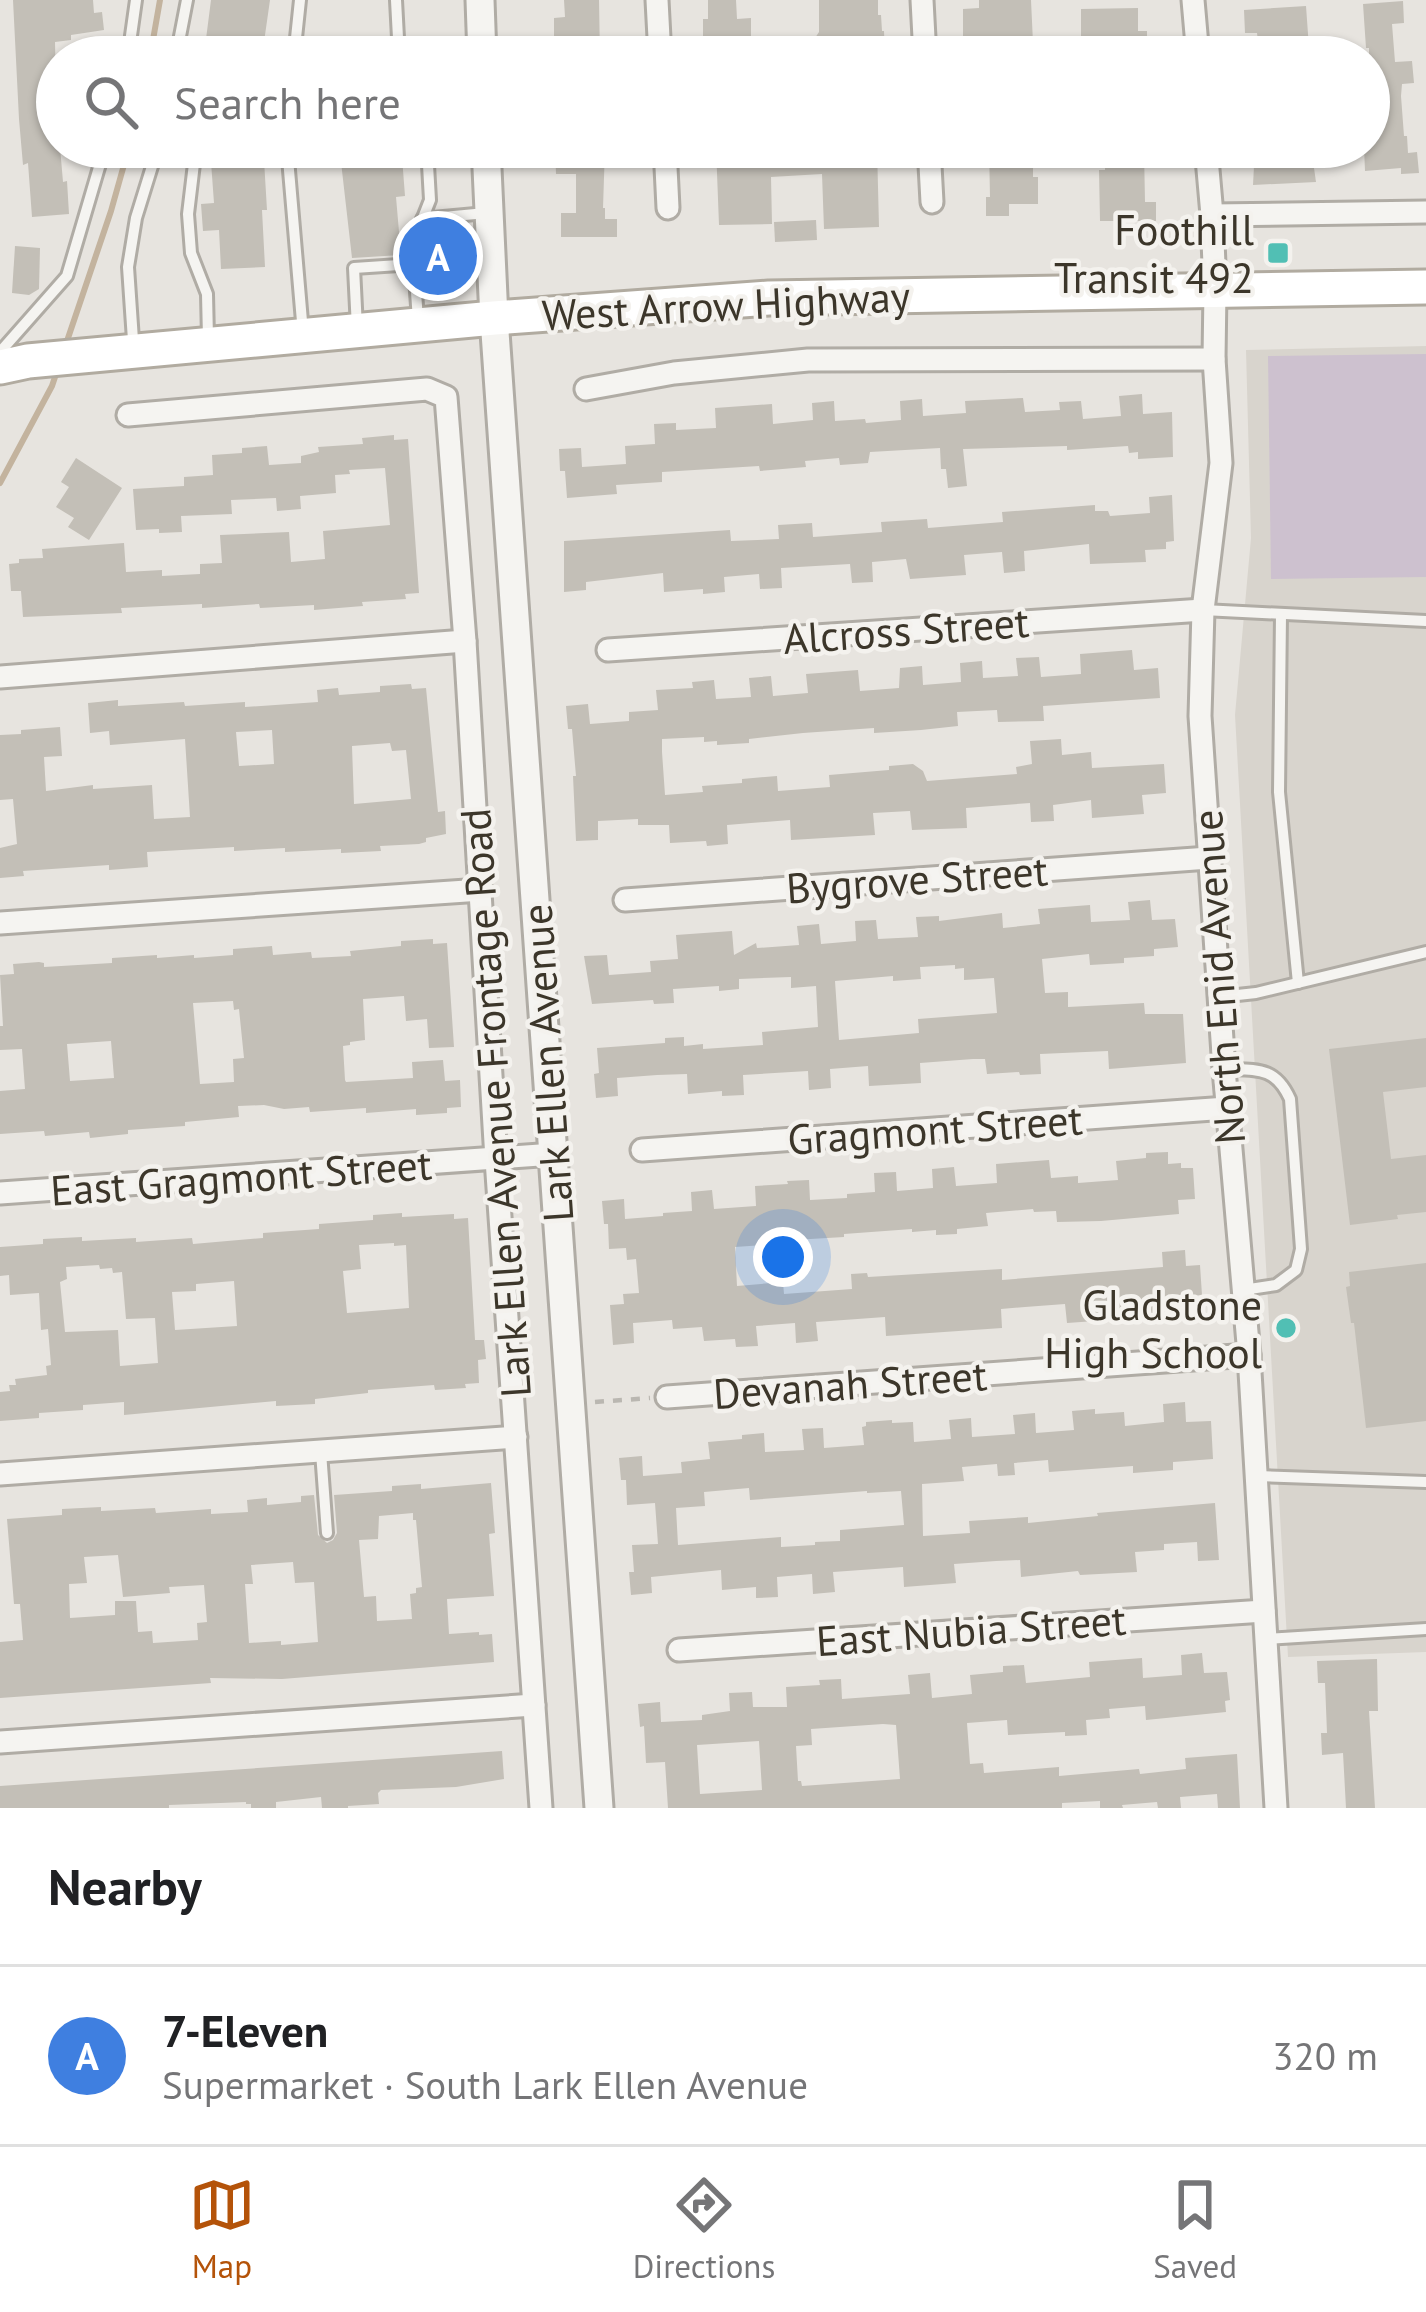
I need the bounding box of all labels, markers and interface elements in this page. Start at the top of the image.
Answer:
search box [36,36,1390,168]
icon: search [78,69,144,135]
text: Search here [174,73,401,131]
place label: Foothill Transit 492 [1054,202,1254,305]
pin: A [399,211,477,301]
marker: Foothill Transit 492 [1265,240,1291,266]
street label: West Arrow Highway [540,268,912,342]
street label: Alcross Street [781,594,1031,666]
street label: Lark Ellen Avenue Frontage Road [447,807,543,1399]
street label: North Enid Avenue [1179,808,1257,1146]
street label: Bygrove Street [784,842,1050,916]
street label: Lark Ellen Avenue [508,902,586,1224]
street label: Gragmont Street [786,1091,1084,1167]
street label: East Gragmont Street [48,1136,434,1218]
your location [753,1227,813,1287]
place label: Gladstone High School [1044,1277,1262,1380]
marker: Gladstone High School [1273,1315,1299,1341]
street label: Devanah Street [711,1347,989,1421]
street label: East Nubia Street [814,1592,1128,1668]
text: Nearby [48,1853,202,1919]
text: 7-Eleven [162,2001,328,2059]
text: A [75,2030,99,2081]
text: 320 m [1272,2030,1378,2081]
text: Supermarket · South Lark Ellen Avenue [162,2059,808,2110]
tab: Map [189,2172,255,2287]
tab: Directions [633,2172,775,2287]
tab: Saved [1153,2172,1237,2287]

